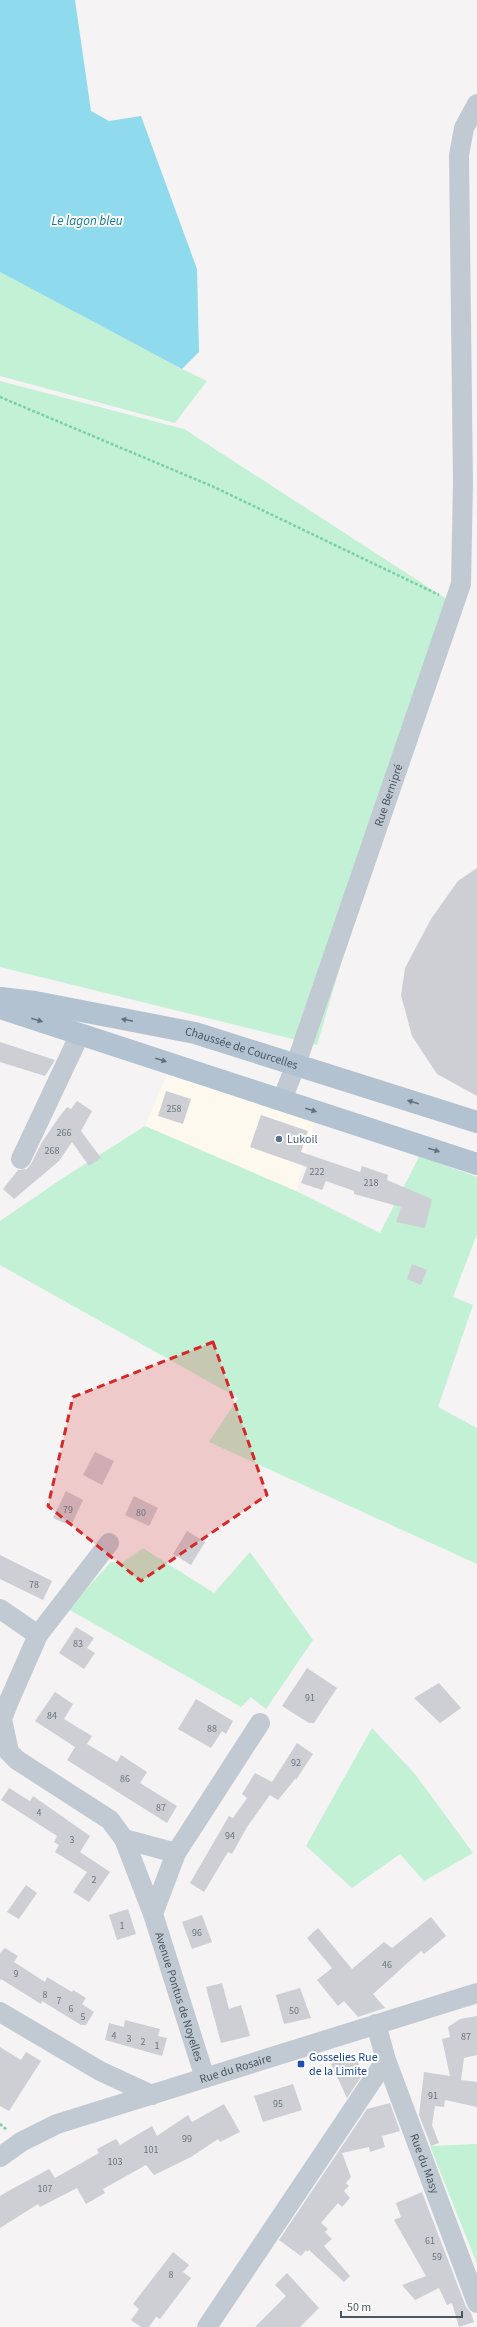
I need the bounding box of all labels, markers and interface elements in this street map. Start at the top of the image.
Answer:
water label: Le lagon bleu [51,212,123,230]
street label: Rue Bernipré [370,762,408,829]
one-way arrow [32,1017,44,1023]
one-way arrow [121,1017,133,1023]
street label: Chaussée de Courcelles [183,1023,300,1074]
one-way arrow [155,1058,167,1064]
one-way arrow [407,1099,419,1105]
house number: 258 [167,1102,181,1116]
one-way arrow [305,1107,317,1113]
house number: 266 [57,1126,71,1140]
place label: Lukoil [287,1131,317,1148]
marker: Lukoil [274,1134,284,1144]
house number: 268 [45,1144,59,1158]
one-way arrow [429,1148,441,1154]
house number: 222 [310,1165,324,1179]
house number: 218 [364,1176,378,1190]
house number: 79 [63,1503,73,1517]
house number: 80 [136,1506,146,1520]
house number: 78 [29,1578,39,1592]
house number: 83 [73,1637,83,1651]
house number: 91 [305,1691,315,1705]
house number: 84 [47,1709,57,1723]
house number: 88 [207,1722,217,1736]
house number: 92 [291,1756,301,1770]
house number: 86 [120,1772,130,1786]
house number: 87 [156,1801,166,1815]
house number: 4 [37,1806,42,1820]
house number: 94 [225,1829,235,1843]
house number: 3 [70,1833,75,1847]
house number: 2 [92,1873,97,1887]
house number: 1 [120,1919,125,1933]
house number: 96 [192,1926,202,1940]
street label: Avenue Pontus de Noyelles [150,1930,207,2064]
house number: 46 [382,1958,392,1972]
house number: 9 [14,1967,19,1981]
house number: 8 [43,1988,48,2002]
house number: 7 [57,1994,62,2008]
house number: 6 [69,2002,74,2016]
house number: 50 [289,2004,299,2018]
house number: 5 [81,2010,86,2024]
house number: 4 [112,2029,117,2043]
house number: 87 [461,2030,471,2044]
house number: 3 [127,2032,132,2046]
house number: 2 [141,2035,146,2049]
house number: 1 [155,2039,160,2053]
place label: Gosselies Rue de la Limite [309,2049,378,2080]
street label: Rue du Rosaire [197,2050,274,2088]
marker: Gosselies Rue de la Limite [296,2059,306,2069]
house number: 91 [428,2089,438,2103]
house number: 95 [273,2097,283,2111]
street label: Rue du Masy [405,2131,443,2197]
house number: 99 [182,2132,192,2146]
house number: 101 [144,2143,158,2157]
house number: 103 [108,2155,122,2169]
house number: 107 [38,2182,52,2196]
house number: 61 [425,2234,435,2248]
house number: 59 [432,2250,442,2264]
house number: 8 [169,2268,174,2282]
scale bar [341,2293,462,2319]
text: 50 m [347,2299,371,2316]

